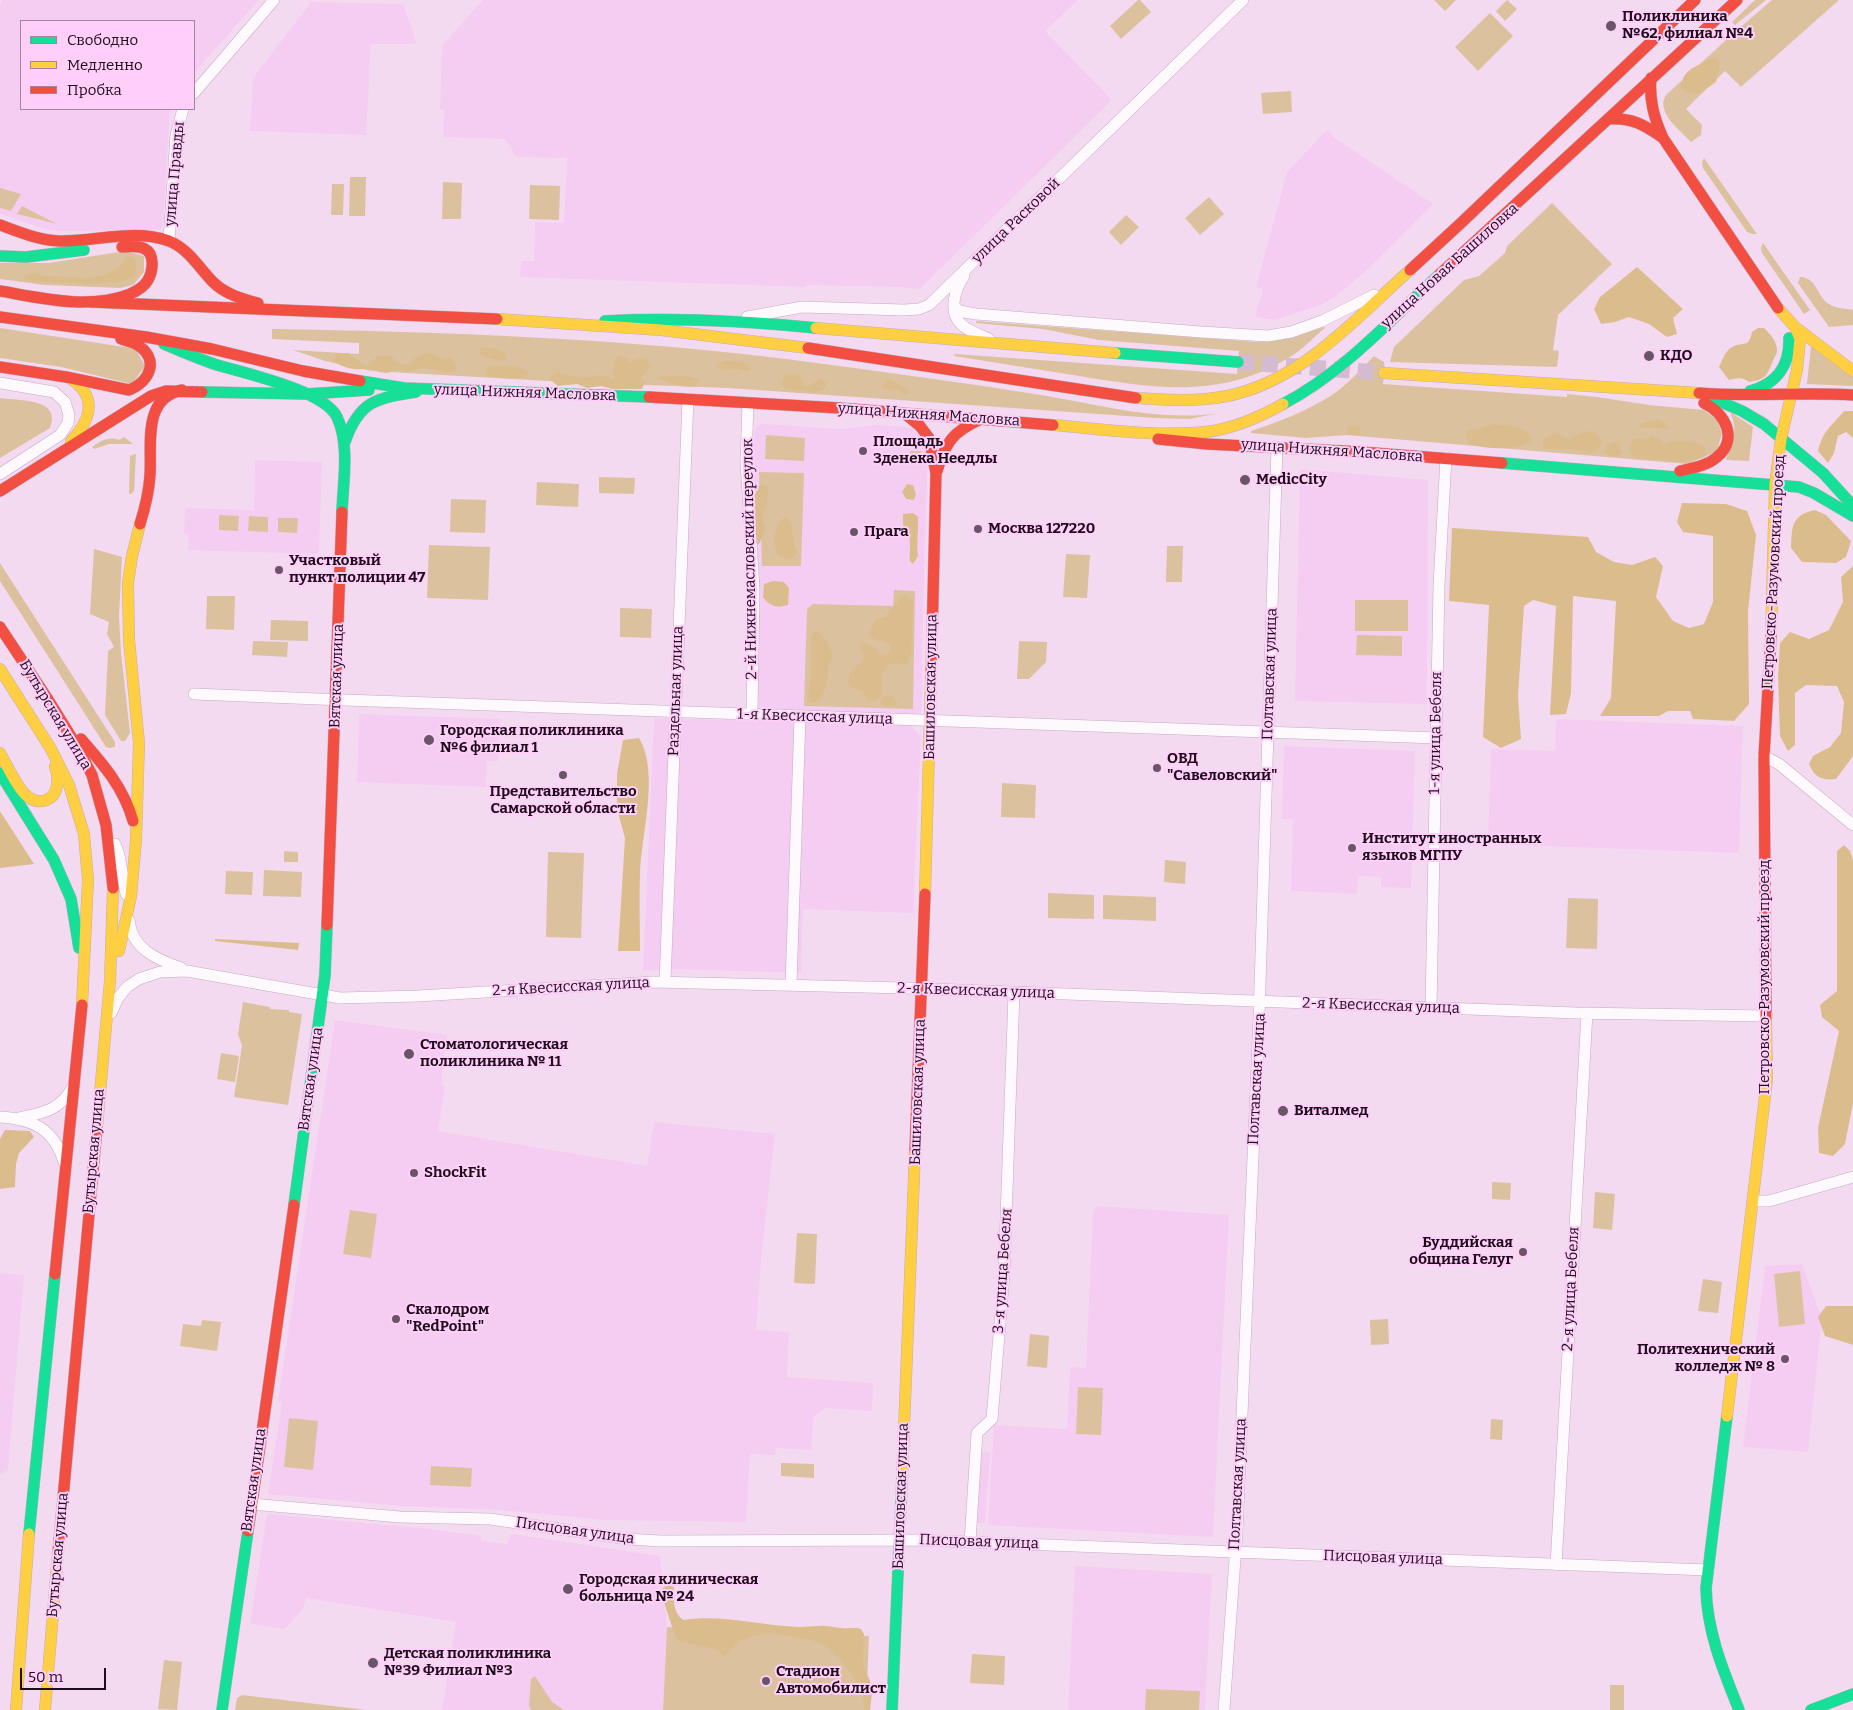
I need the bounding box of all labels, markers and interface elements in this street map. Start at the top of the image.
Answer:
place label: Поликлиника №62, филиал №4 [1622,8,1753,43]
marker: Поликлиника №62, филиал №4 [1604,19,1618,33]
legend [20,20,195,110]
text: Свободно [67,31,138,49]
text: Медленно [67,56,143,74]
text: Пробка [67,81,122,99]
street label: улица Правды [161,121,189,227]
street label: улица Расковой [968,174,1064,268]
street label: улица Новая Башиловка [1378,200,1522,332]
place label: КДО [1660,347,1692,365]
marker: КДО [1642,349,1656,363]
street label: улица Нижняя Масловка [433,381,617,405]
street label: улица Нижняя Масловка [837,400,1021,430]
place label: Площадь Зденека Неедлы [873,433,997,468]
street label: улица Нижняя Масловка [1240,436,1424,466]
street label: 2-й Нижнемасловский переулок [739,438,761,680]
marker: Площадь Зденека Неедлы [857,445,869,457]
street label: Петровско-Разумовский проезд [1759,454,1789,690]
place label: MedicCity [1256,471,1327,489]
marker: MedicCity [1238,473,1252,487]
place label: Москва 127220 [988,520,1095,538]
place label: Прага [864,523,909,541]
marker: Москва 127220 [972,523,984,535]
marker: Прага [848,526,860,538]
place label: Участковый пункт полиции 47 [289,552,425,587]
marker: Участковый пункт полиции 47 [273,564,285,576]
street label: Полтавская улица [1259,608,1281,740]
street label: Башиловская улица [921,614,941,760]
street label: Вятская улица [326,623,348,729]
street label: Раздельная улица [665,626,687,756]
street label: Бутырская улица [15,657,95,773]
street label: 1-я улица Бебеля [1426,671,1446,795]
street label: 1-я Квесисская улица [737,705,893,729]
place label: Городская поликлиника №6 филиал 1 [440,722,624,757]
marker: Городская поликлиника №6 филиал 1 [422,733,436,747]
place label: ОВД "Савеловский" [1167,750,1278,785]
marker: ОВД "Савеловский" [1151,762,1163,774]
marker: Представительство Самарской области [557,769,569,781]
place label: Представительство Самарской области [489,783,637,818]
place label: Институт иностранных языков МГПУ [1362,830,1542,865]
marker: Институт иностранных языков МГПУ [1346,842,1358,854]
street label: Петровско-Разумовский проезд [1756,860,1774,1094]
street label: 2-я Квесисская улица [492,974,650,1000]
street label: 2-я Квесисская улица [897,979,1055,1003]
street label: 2-я Квесисская улица [1302,994,1460,1018]
street label: Полтавская улица [1245,1013,1269,1145]
street label: Башиловская улица [906,1019,930,1165]
street label: Вятская улица [295,1026,327,1132]
place label: Стоматологическая поликлиника № 11 [420,1036,568,1071]
marker: Стоматологическая поликлиника № 11 [402,1047,416,1061]
street label: Бутырская улица [80,1088,108,1214]
place label: Виталмед [1294,1102,1368,1120]
marker: Виталмед [1276,1104,1290,1118]
place label: ShockFit [424,1164,487,1182]
marker: ShockFit [408,1167,420,1179]
street label: 3-я улица Бебеля [990,1208,1016,1334]
street label: 2-я улица Бебеля [1559,1226,1583,1352]
place label: Буддийская община Гелуг [1409,1234,1513,1269]
marker: Буддийская община Гелуг [1517,1246,1529,1258]
place label: Скалодром "RedPoint" [406,1301,489,1336]
marker: Скалодром "RedPoint" [390,1313,402,1325]
place label: Политехнический колледж № 8 [1637,1341,1775,1376]
marker: Политехнический колледж № 8 [1779,1353,1791,1365]
street label: Полтавская улица [1226,1418,1250,1550]
street label: Башиловская улица [889,1423,913,1569]
street label: Вятская улица [238,1427,270,1533]
street label: Бутырская улица [44,1492,72,1618]
street label: Писцовая улица [515,1514,635,1548]
street label: Писцовая улица [919,1531,1039,1553]
street label: Писцовая улица [1323,1547,1443,1569]
place label: Городская клиническая больница № 24 [579,1571,758,1606]
marker: Городская клиническая больница № 24 [561,1582,575,1596]
place label: Детская поликлиника №39 Филиал №3 [384,1645,551,1680]
marker: Детская поликлиника №39 Филиал №3 [366,1656,380,1670]
scale bar [22,1658,109,1690]
place label: Стадион Автомобилист [776,1663,886,1698]
text: 50 m [28,1668,63,1686]
marker: Стадион Автомобилист [760,1675,772,1687]

